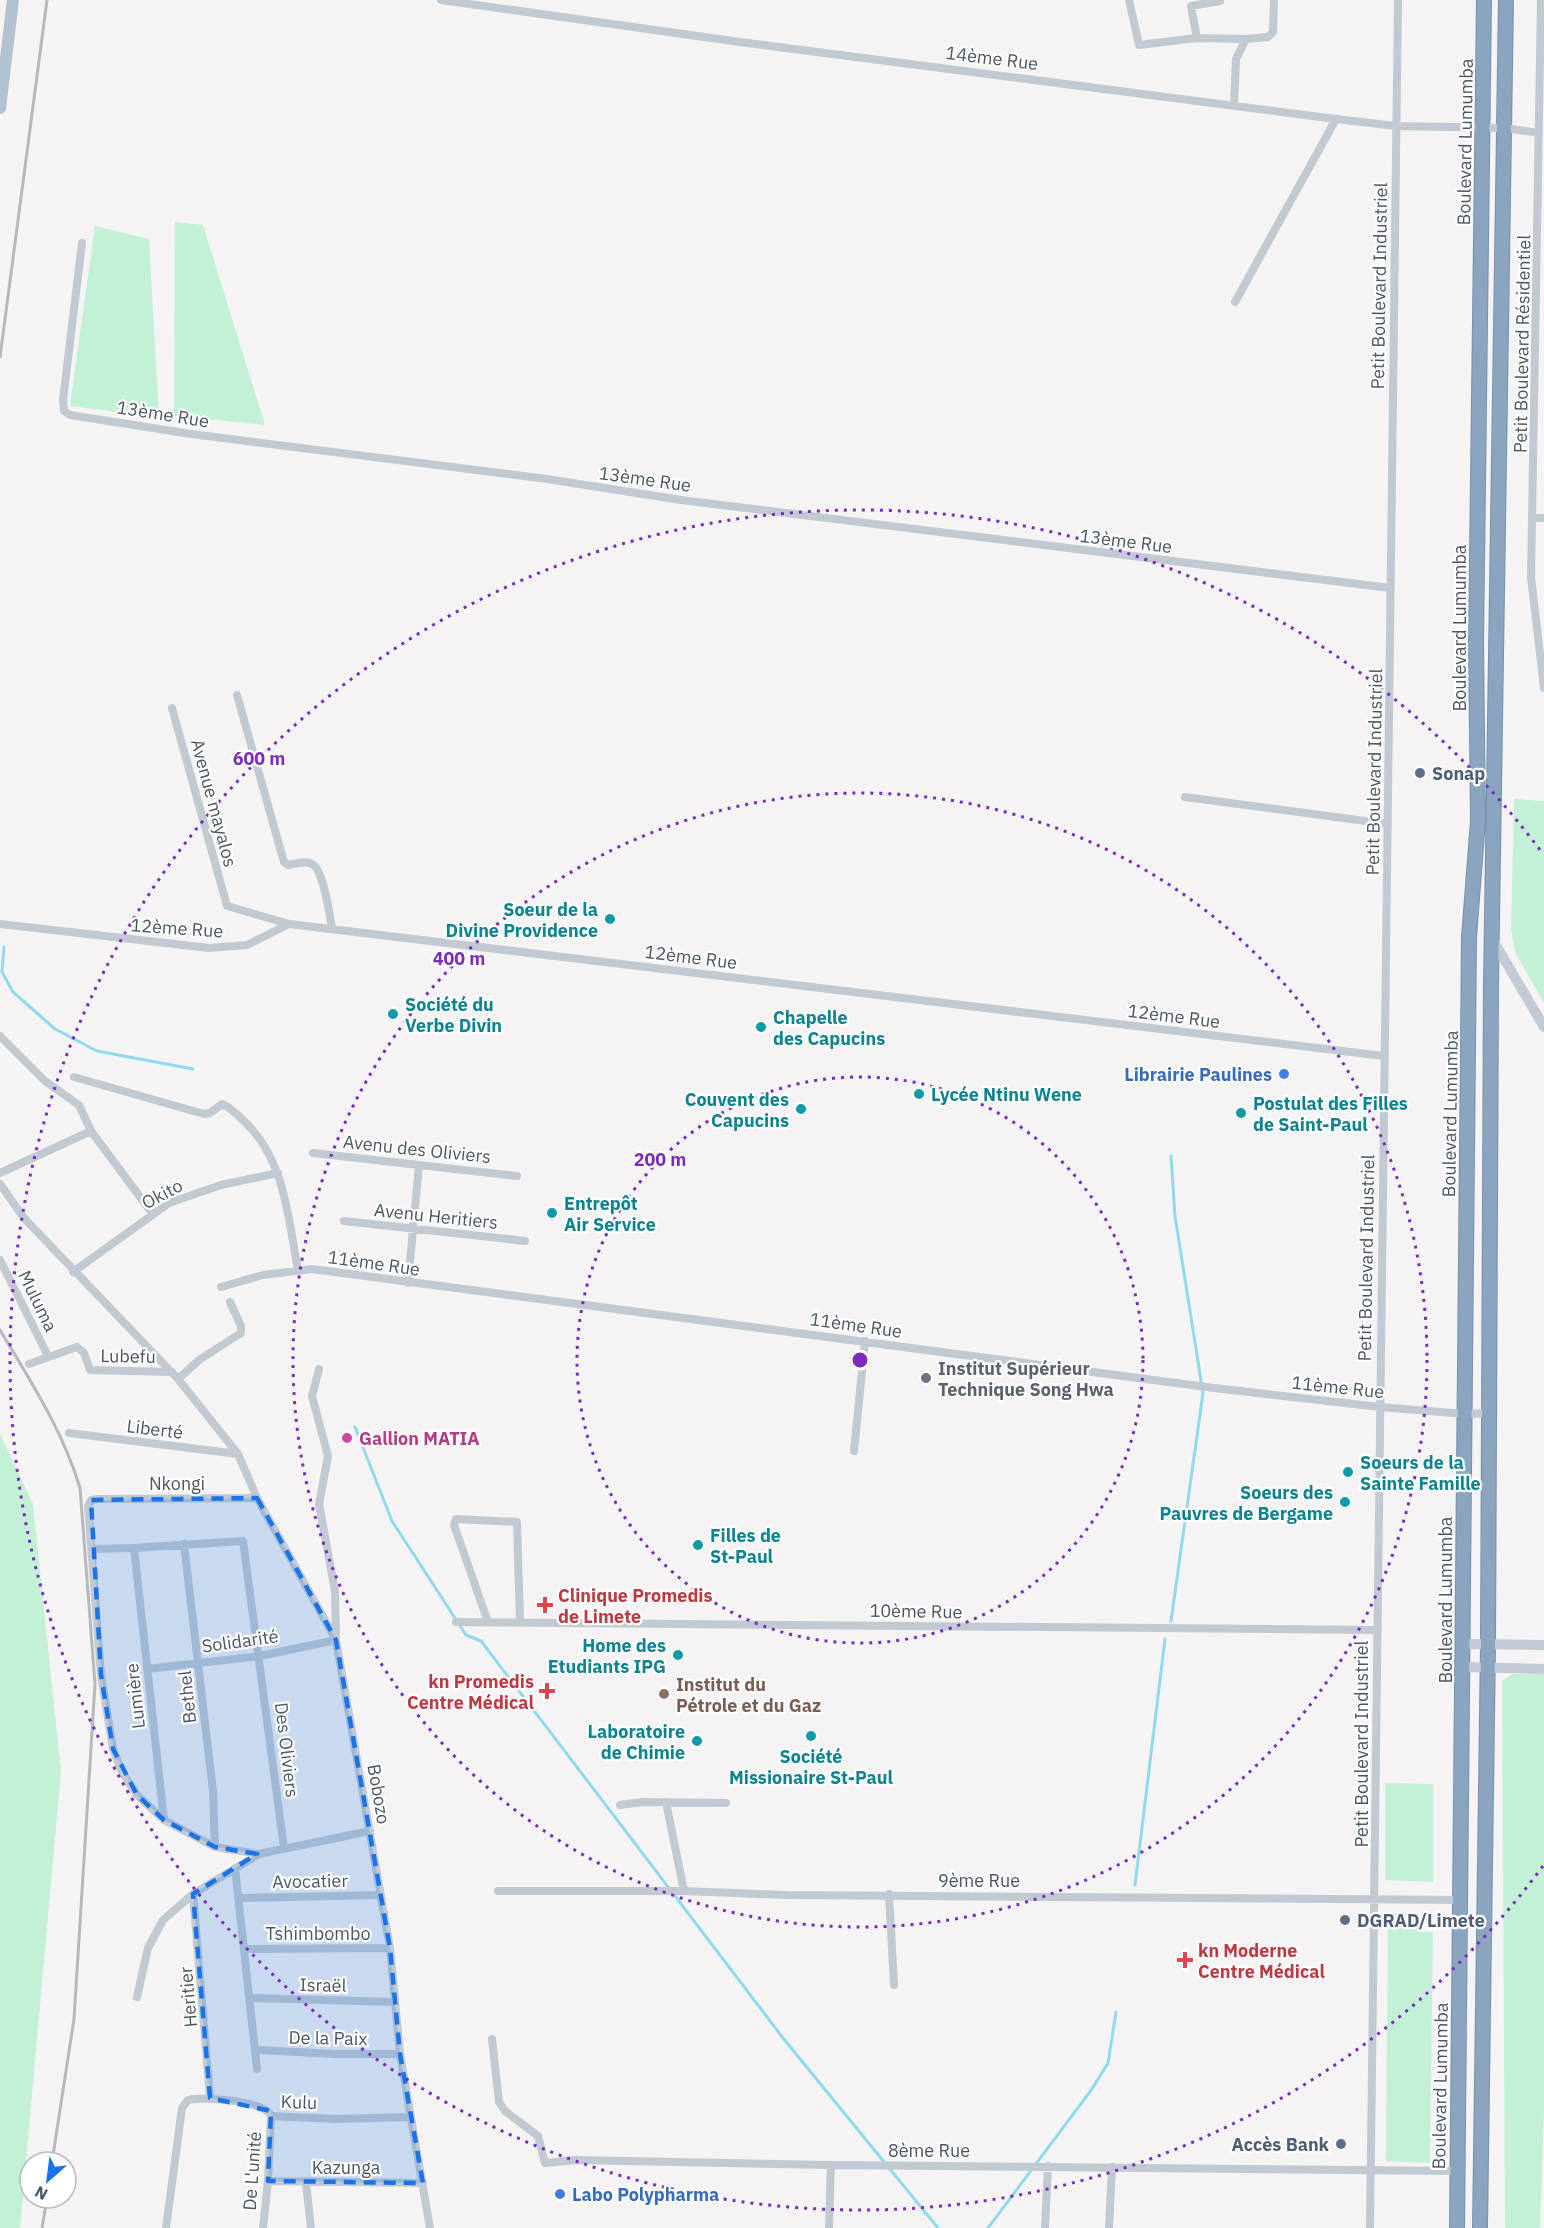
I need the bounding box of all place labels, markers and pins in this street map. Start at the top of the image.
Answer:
place label: Sonap [1432,762,1485,785]
marker: Sonap [1413,766,1427,780]
place label: Soeur de la Divine Providence [446,898,598,942]
marker: Soeur de la Divine Providence [603,912,617,926]
place label: Société du Verbe Divin [405,993,502,1037]
place label: Chapelle des Capucins [773,1006,885,1050]
marker: Société du Verbe Divin [386,1007,400,1021]
marker: Chapelle des Capucins [754,1020,768,1034]
place label: Librairie Paulines [1124,1063,1272,1086]
marker: Librairie Paulines [1277,1067,1291,1081]
place label: Lycée Ntinu Wene [931,1083,1082,1106]
marker: Lycée Ntinu Wene [912,1087,926,1101]
place label: Couvent des Capucins [685,1088,789,1132]
place label: Postulat des Filles de Saint-Paul [1253,1092,1408,1136]
marker: Couvent des Capucins [794,1102,808,1116]
marker: Postulat des Filles de Saint-Paul [1234,1106,1248,1120]
place label: Entrepôt Air Service [564,1192,656,1236]
marker: Entrepôt Air Service [545,1206,559,1220]
centre of rings [850,1350,870,1370]
place label: Institut Supérieur Technique Song Hwa [938,1357,1114,1401]
marker: Institut Supérieur Technique Song Hwa [919,1371,933,1385]
place label: Gallion MATIA [359,1427,480,1450]
marker: Gallion MATIA [340,1431,354,1445]
place label: Soeurs de la Sainte Famille [1360,1451,1481,1495]
marker: Soeurs de la Sainte Famille [1341,1465,1355,1479]
place label: Soeurs des Pauvres de Bergame [1159,1481,1333,1525]
marker: Soeurs des Pauvres de Bergame [1338,1495,1352,1509]
place label: Filles de St-Paul [710,1524,781,1568]
marker: Filles de St-Paul [691,1538,705,1552]
place label: Clinique Promedis de Limete [558,1584,713,1628]
marker: Clinique Promedis de Limete [536,1596,554,1614]
place label: Home des Etudiants IPG [548,1634,666,1678]
marker: Home des Etudiants IPG [671,1648,685,1662]
place label: kn Promedis Centre Médical [407,1670,535,1714]
place label: Institut du Pétrole et du Gaz [676,1673,821,1717]
marker: kn Promedis Centre Médical [538,1682,556,1700]
marker: Institut du Pétrole et du Gaz [657,1687,671,1701]
place label: Laboratoire de Chimie [587,1720,685,1764]
marker: Société Missionaire St-Paul [804,1729,818,1743]
marker: Laboratoire de Chimie [690,1734,704,1748]
place label: Société Missionaire St-Paul [729,1745,894,1789]
place label: DGRAD/Limete [1357,1909,1485,1932]
marker: DGRAD/Limete [1338,1913,1352,1927]
place label: kn Moderne Centre Médical [1198,1939,1325,1983]
marker: kn Moderne Centre Médical [1176,1951,1194,1969]
place label: Accès Bank [1231,2133,1330,2156]
marker: Accès Bank [1334,2137,1348,2151]
place label: Labo Polypharma [572,2183,719,2206]
marker: Labo Polypharma [553,2187,567,2201]

